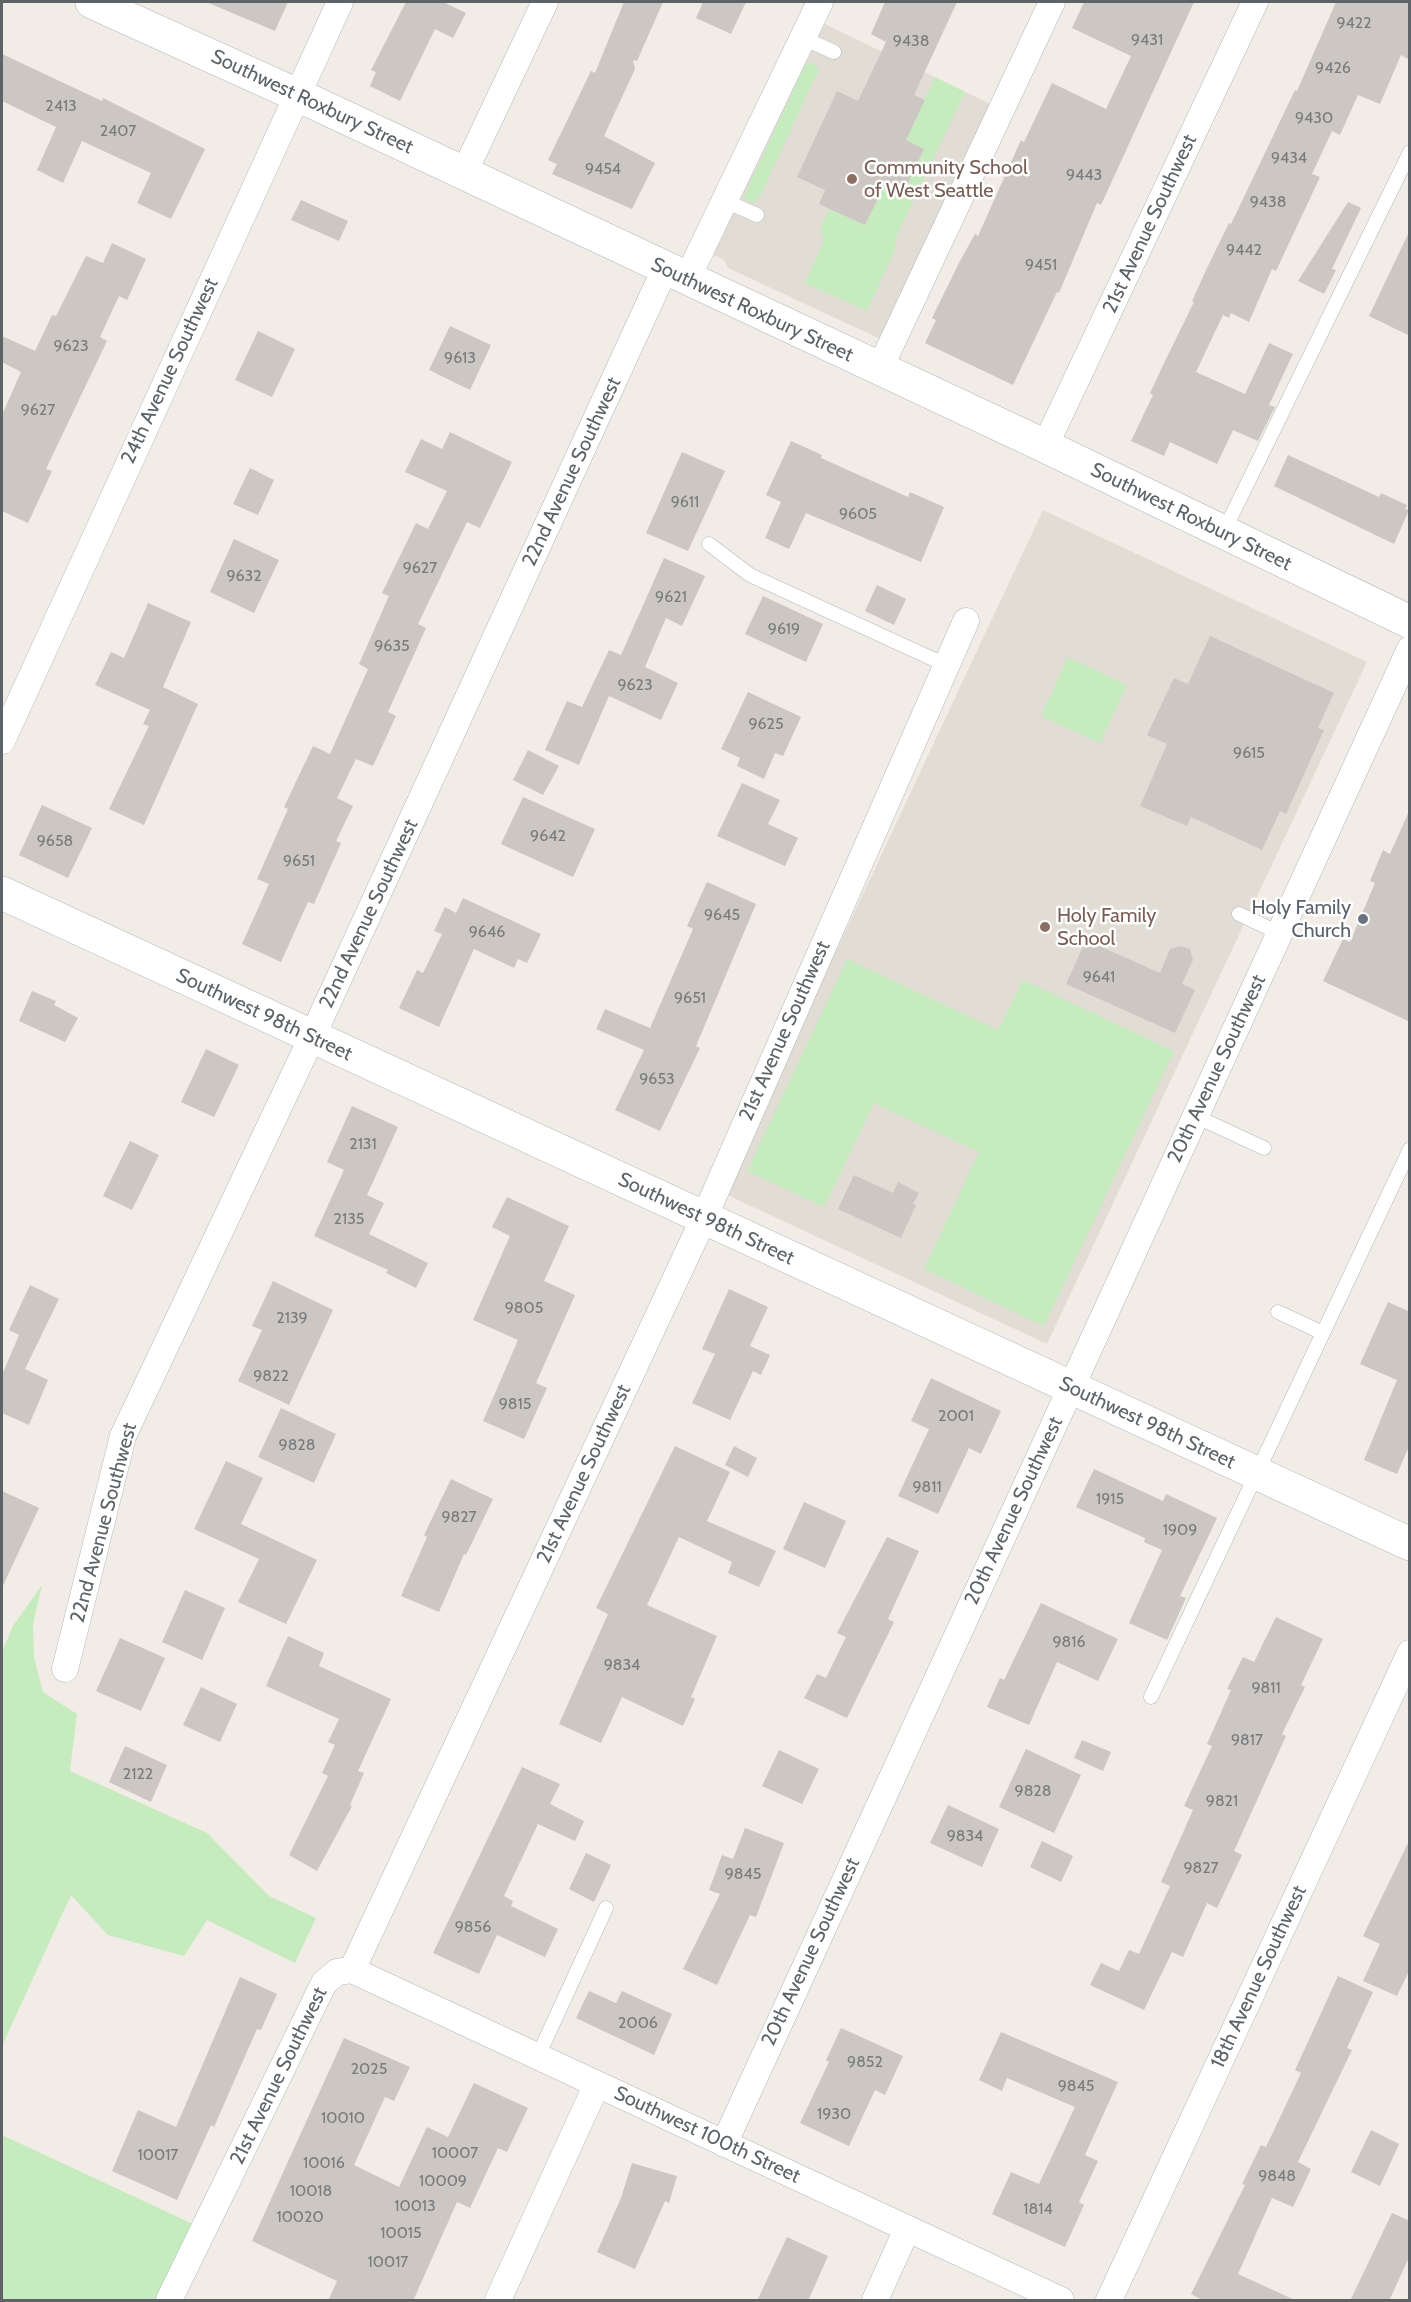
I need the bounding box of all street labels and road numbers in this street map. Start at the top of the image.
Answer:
street label: Southwest Roxbury Street [207,45,417,159]
street label: 21st Avenue Southwest [1098,131,1202,317]
street label: Southwest Roxbury Street [647,253,857,367]
street label: 24th Avenue Southwest [116,274,224,468]
street label: 22nd Avenue Southwest [518,374,626,570]
street label: Southwest Roxbury Street [1087,458,1295,576]
street label: 22nd Avenue Southwest [315,816,423,1012]
street label: 21st Avenue Southwest [734,937,836,1125]
street label: Southwest 98th Street [172,964,356,1066]
street label: 20th Avenue Southwest [1163,971,1271,1167]
street label: Southwest 98th Street [614,1168,798,1270]
street label: Southwest 98th Street [1055,1372,1239,1474]
street label: 21st Avenue Southwest [532,1381,636,1567]
street label: 20th Avenue Southwest [960,1413,1068,1609]
street label: 22nd Avenue Southwest [66,1420,142,1626]
street label: 20th Avenue Southwest [757,1854,865,2050]
street label: 18th Avenue Southwest [1206,1882,1312,2072]
street label: 21st Avenue Southwest [226,1983,332,2169]
street label: Southwest 100th Street [610,2081,804,2189]

